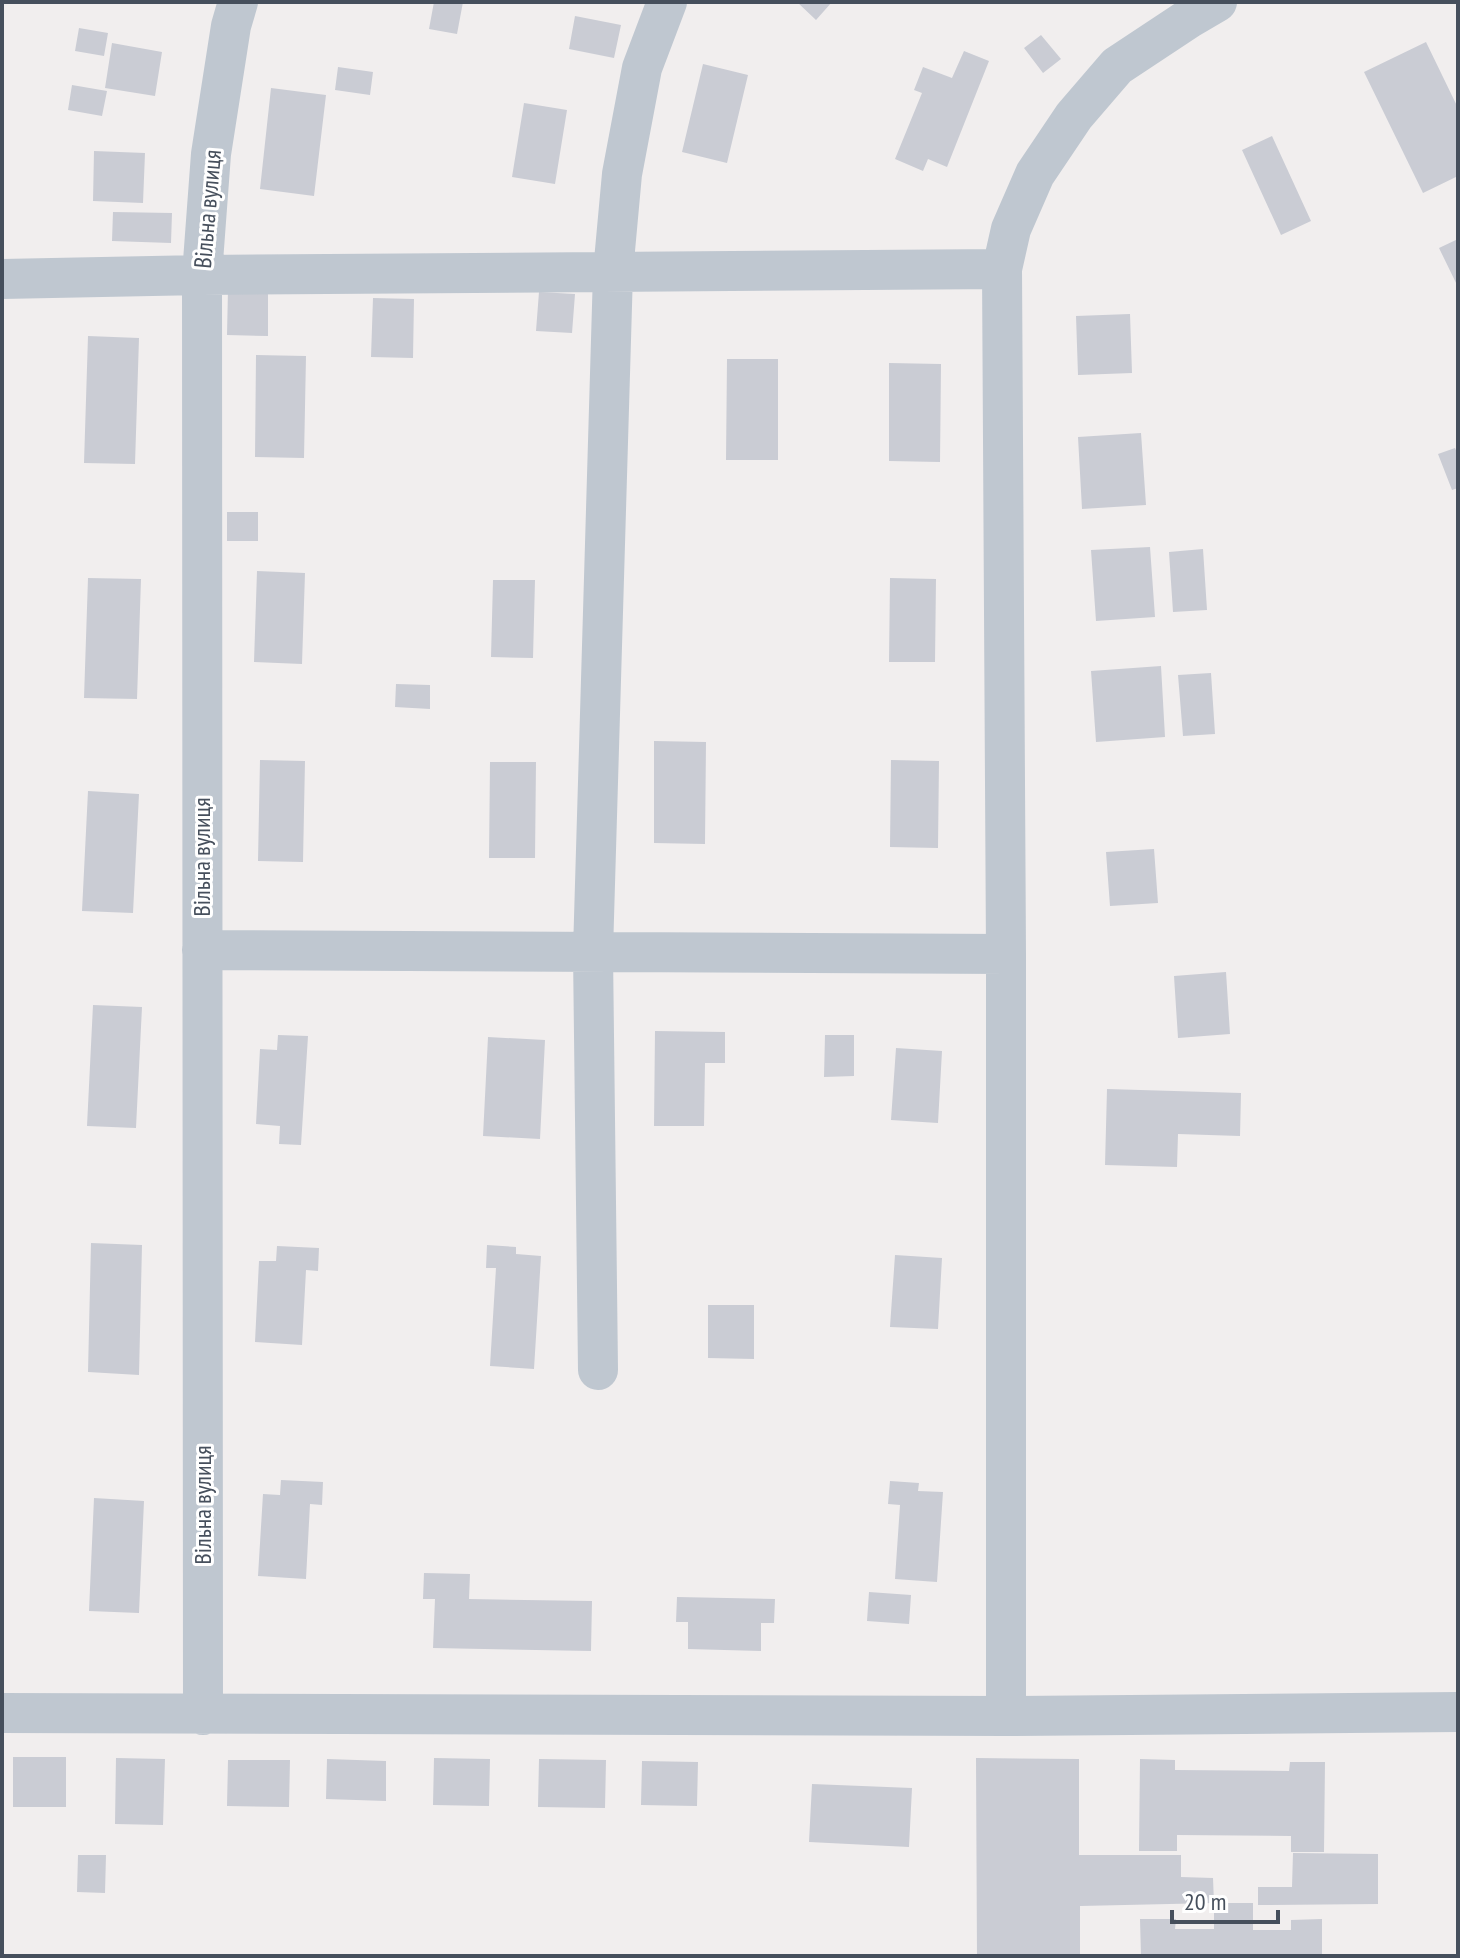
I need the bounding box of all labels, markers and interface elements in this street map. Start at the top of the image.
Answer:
street label: Вільна вулиця [187,148,228,270]
street label: Вільна вулиця [186,797,217,917]
street label: Вільна вулиця [187,1445,218,1565]
scale bar [1172,1874,1278,1924]
text: 20 m [1184,1886,1226,1917]

